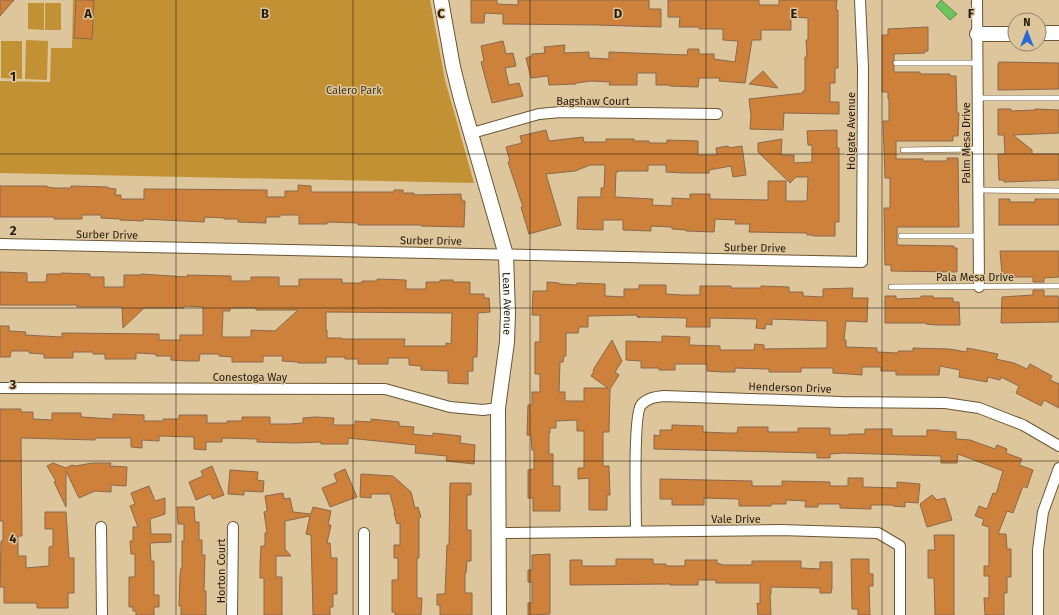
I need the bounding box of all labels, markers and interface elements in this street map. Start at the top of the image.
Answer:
text: A [83,6,92,21]
text: B [261,6,269,21]
text: C [437,6,445,21]
text: D [614,6,623,21]
text: E [791,6,798,21]
text: F [968,6,975,21]
north arrow [1007,12,1047,52]
text: N [1023,16,1031,29]
text: 1 [10,69,16,84]
park label: Calero Park [326,84,382,97]
street label: Holgate Avenue [845,92,858,170]
street label: Bagshaw Court [556,95,630,108]
street label: Palm Mesa Drive [960,102,973,184]
text: 2 [10,223,17,238]
street label: Surber Drive [76,228,138,242]
street label: Surber Drive [400,234,462,248]
street label: Surber Drive [724,241,786,255]
street label: Pala Mesa Drive [936,271,1014,284]
street label: Lean Avenue [500,272,515,335]
street label: Conestoga Way [213,371,288,384]
text: 3 [9,377,17,392]
street label: Henderson Drive [748,380,832,396]
street label: Vale Drive [711,513,761,526]
text: 4 [9,531,17,546]
street label: Horton Court [215,539,228,603]

